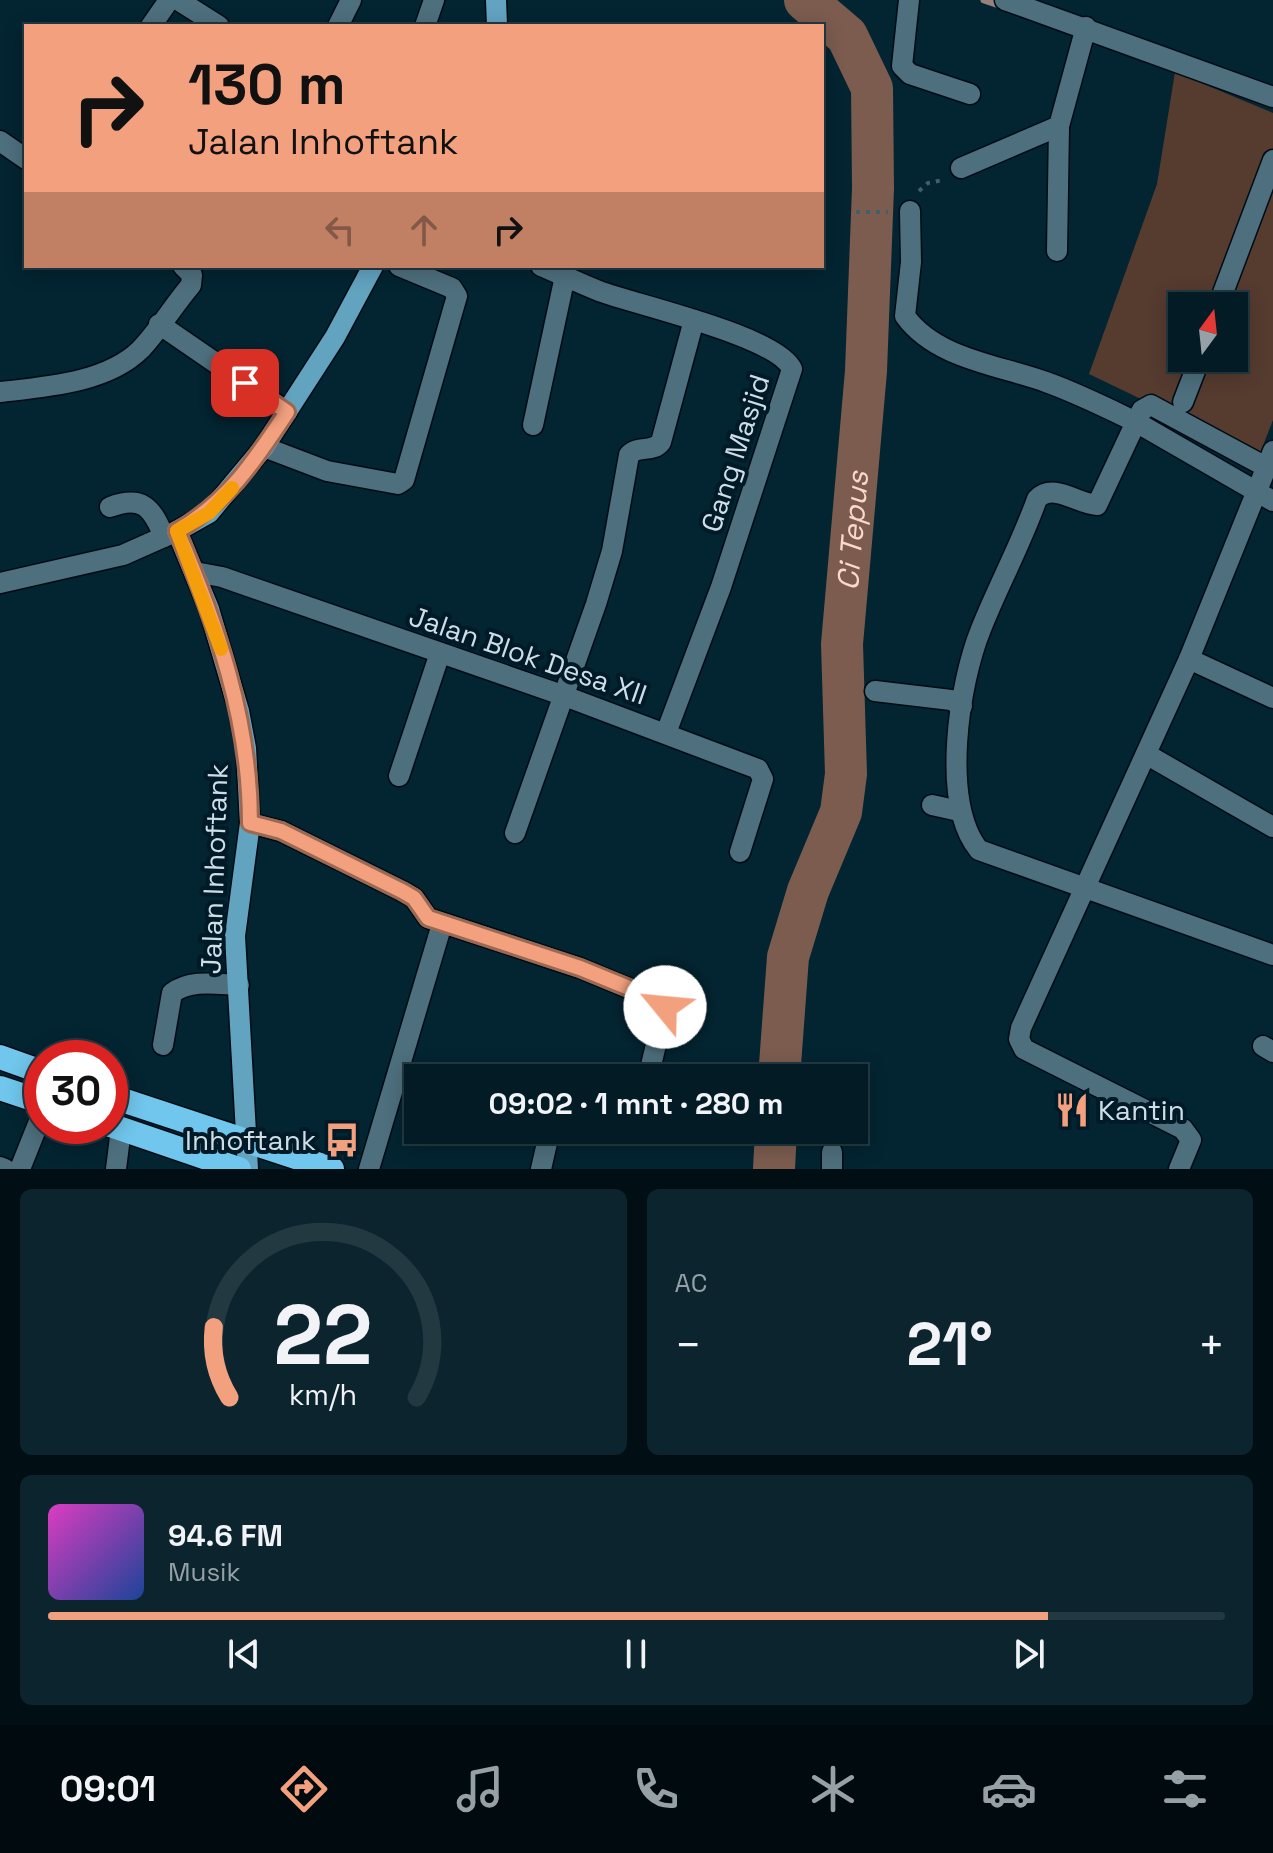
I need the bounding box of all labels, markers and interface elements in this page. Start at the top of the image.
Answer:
text: 130 m [188,49,346,120]
icon: right [56,56,160,160]
text: Jalan Inhoftank [188,119,458,165]
icon: left [318,208,362,252]
icon: ahead [402,208,446,252]
icon: right [486,208,530,252]
north arrow [1168,292,1248,372]
map controls [1168,292,1248,372]
pin [211,349,279,417]
icon: arrive [223,361,267,405]
street label: Gang Masjid [693,370,777,536]
water label: Ci Tepus [827,468,877,592]
street label: Jalan Blok Desa XII [404,597,652,713]
street label: Jalan Inhoftank [192,763,236,975]
position arrow [623,965,707,1049]
speed limit sign: 30 [24,1040,128,1144]
text: 09:02 · 1 mnt · 280 m [489,1084,783,1123]
restaurant icon: Kantin [1053,1091,1091,1129]
place label: Kantin [1098,1092,1185,1128]
bus stop icon: Inhoftank [323,1121,361,1159]
place label: Inhoftank [185,1122,316,1158]
text: AC [675,1266,707,1300]
text: 22 [274,1282,373,1388]
text: 21° [907,1306,993,1383]
text: − [675,1317,702,1373]
text: + [1198,1317,1225,1373]
text: km/h [289,1377,357,1413]
text: 94.6 FM [168,1516,283,1555]
text: Musik [168,1555,240,1589]
icon: previous [222,1632,266,1676]
icon: pause [614,1632,658,1676]
icon: next [1007,1632,1051,1676]
icon: directions [276,1761,332,1817]
icon: music [452,1761,508,1817]
icon: phone [628,1761,684,1817]
icon: climate [805,1761,861,1817]
icon: car [981,1761,1037,1817]
icon: filters [1157,1761,1213,1817]
text: 09:01 [60,1766,156,1812]

